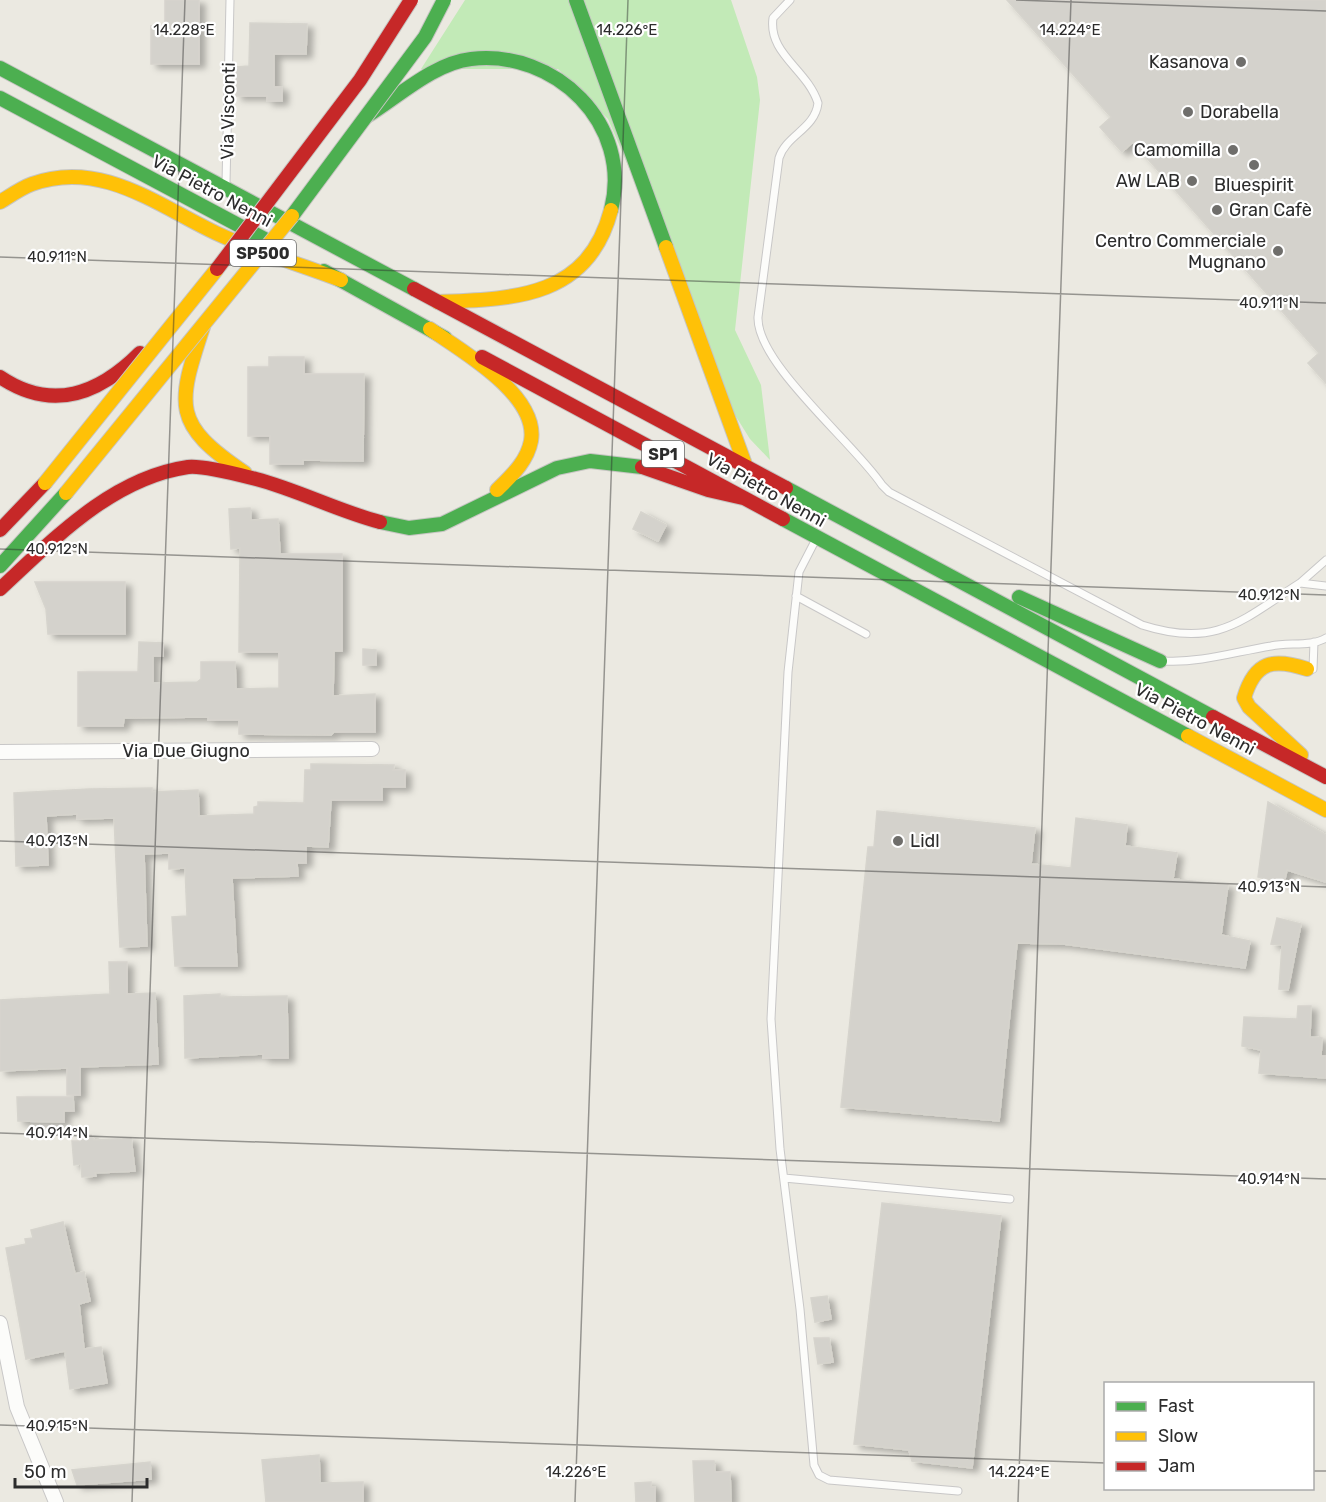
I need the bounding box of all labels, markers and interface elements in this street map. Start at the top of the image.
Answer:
text: 14.228°E [153,21,215,39]
text: 14.226°E [597,21,657,39]
text: 14.224°E [1040,21,1100,39]
place label: Kasanova [1149,51,1229,73]
marker: Kasanova [1234,55,1248,69]
street label: Via Visconti [216,62,240,160]
place label: Dorabella [1200,101,1279,123]
marker: Dorabella [1181,105,1195,119]
place label: Camomilla [1134,139,1221,161]
marker: Camomilla [1226,143,1240,157]
street label: Via Pietro Nenni [148,150,276,232]
marker: Bluespirit [1247,158,1261,172]
place label: AW LAB [1116,170,1180,192]
marker: AW LAB [1185,174,1199,188]
place label: Bluespirit [1214,174,1294,196]
place label: Gran Cafè [1229,199,1312,221]
marker: Gran Cafè [1210,203,1224,217]
place label: Centro Commerciale Mugnano [1095,230,1266,273]
road number: SP500 [230,240,296,266]
marker: Centro Commerciale Mugnano [1271,244,1285,258]
text: 40.911°N [27,248,87,266]
text: 40.911°N [1239,294,1299,312]
road number: SP1 [642,441,684,467]
street label: Via Pietro Nenni [702,448,830,532]
text: 40.912°N [26,540,88,558]
text: 40.912°N [1238,586,1300,604]
street label: Via Pietro Nenni [1131,678,1259,760]
street label: Via Due Giugno [122,740,250,762]
place label: Lidl [910,830,940,852]
text: 40.913°N [26,832,88,850]
marker: Lidl [891,834,905,848]
text: 40.913°N [1238,878,1300,896]
text: 40.914°N [26,1124,88,1142]
text: 40.914°N [1238,1170,1300,1188]
legend [1104,1382,1314,1490]
text: Fast [1158,1395,1194,1417]
text: 40.915°N [26,1417,88,1435]
text: Slow [1158,1425,1198,1447]
scale bar [15,1451,147,1489]
text: Jam [1158,1455,1195,1477]
text: 50 m [24,1461,67,1483]
text: 14.226°E [546,1463,606,1481]
text: 14.224°E [989,1463,1049,1481]

